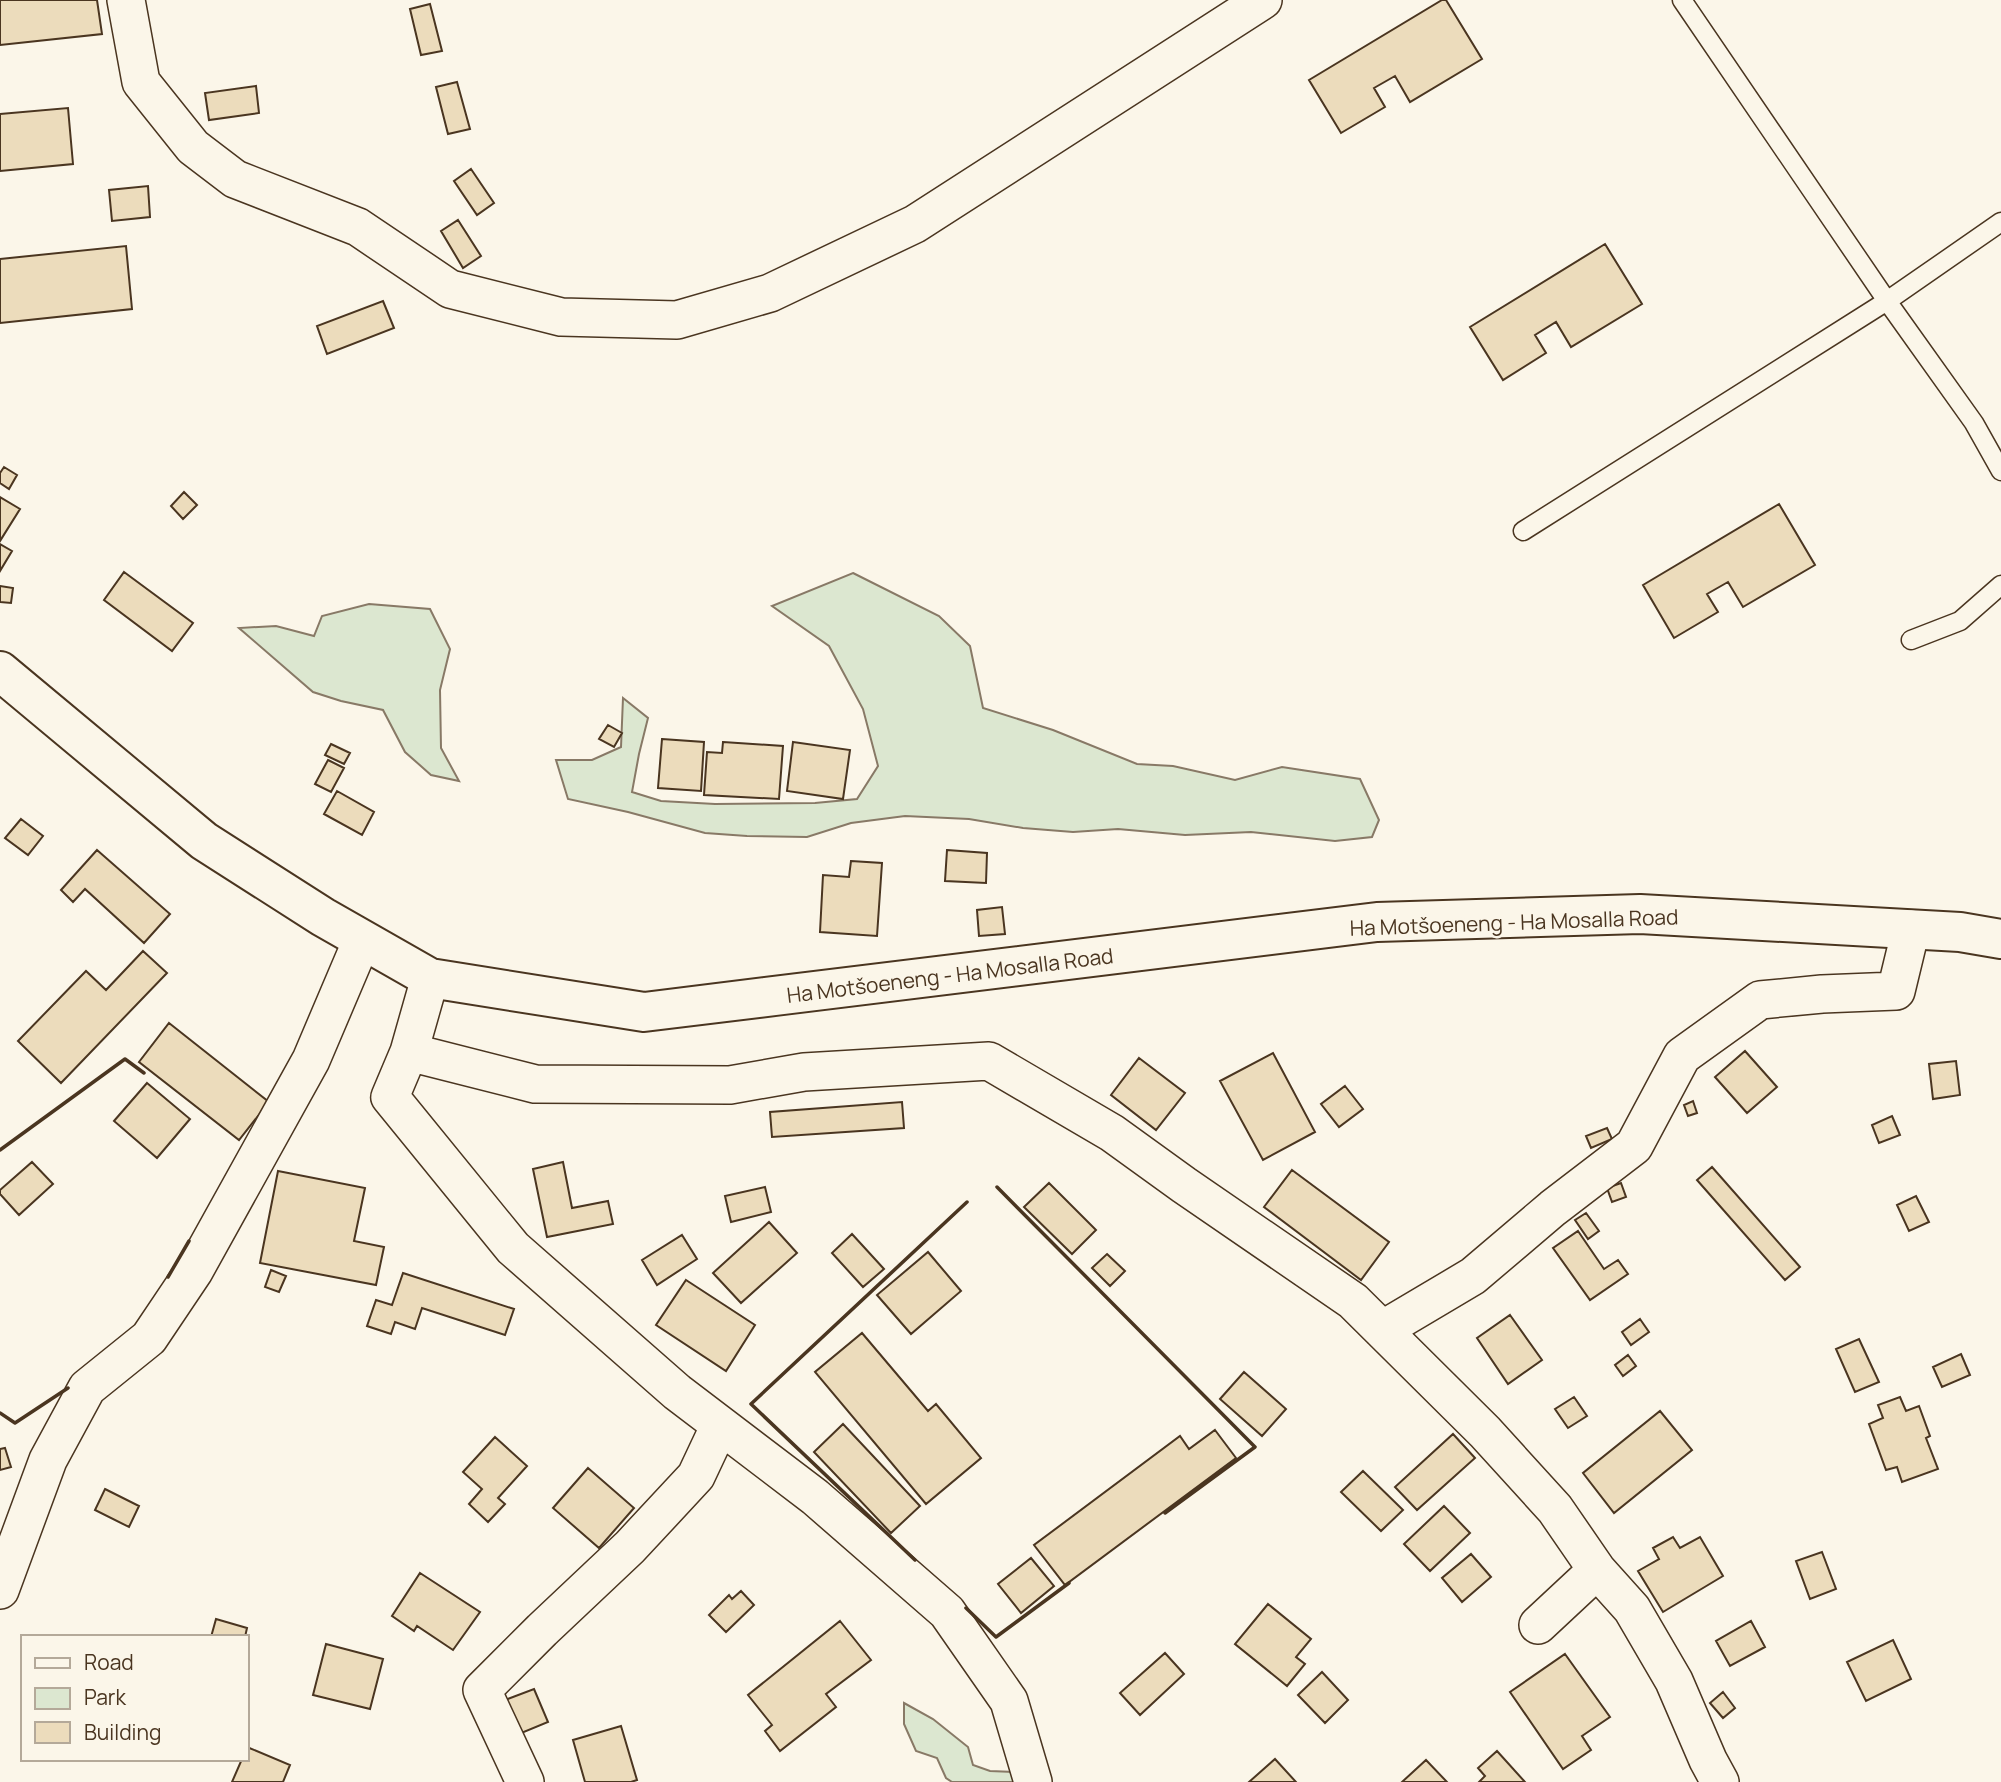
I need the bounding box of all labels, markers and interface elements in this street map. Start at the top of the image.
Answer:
street label: Ha Motšoeneng - Ha Mosalla Road [1349,902,1679,942]
street label: Ha Motšoeneng - Ha Mosalla Road [785,941,1115,1009]
legend [21,1635,248,1761]
text: Road [84,1648,134,1676]
text: Park [84,1683,126,1711]
text: Building [84,1718,161,1746]

